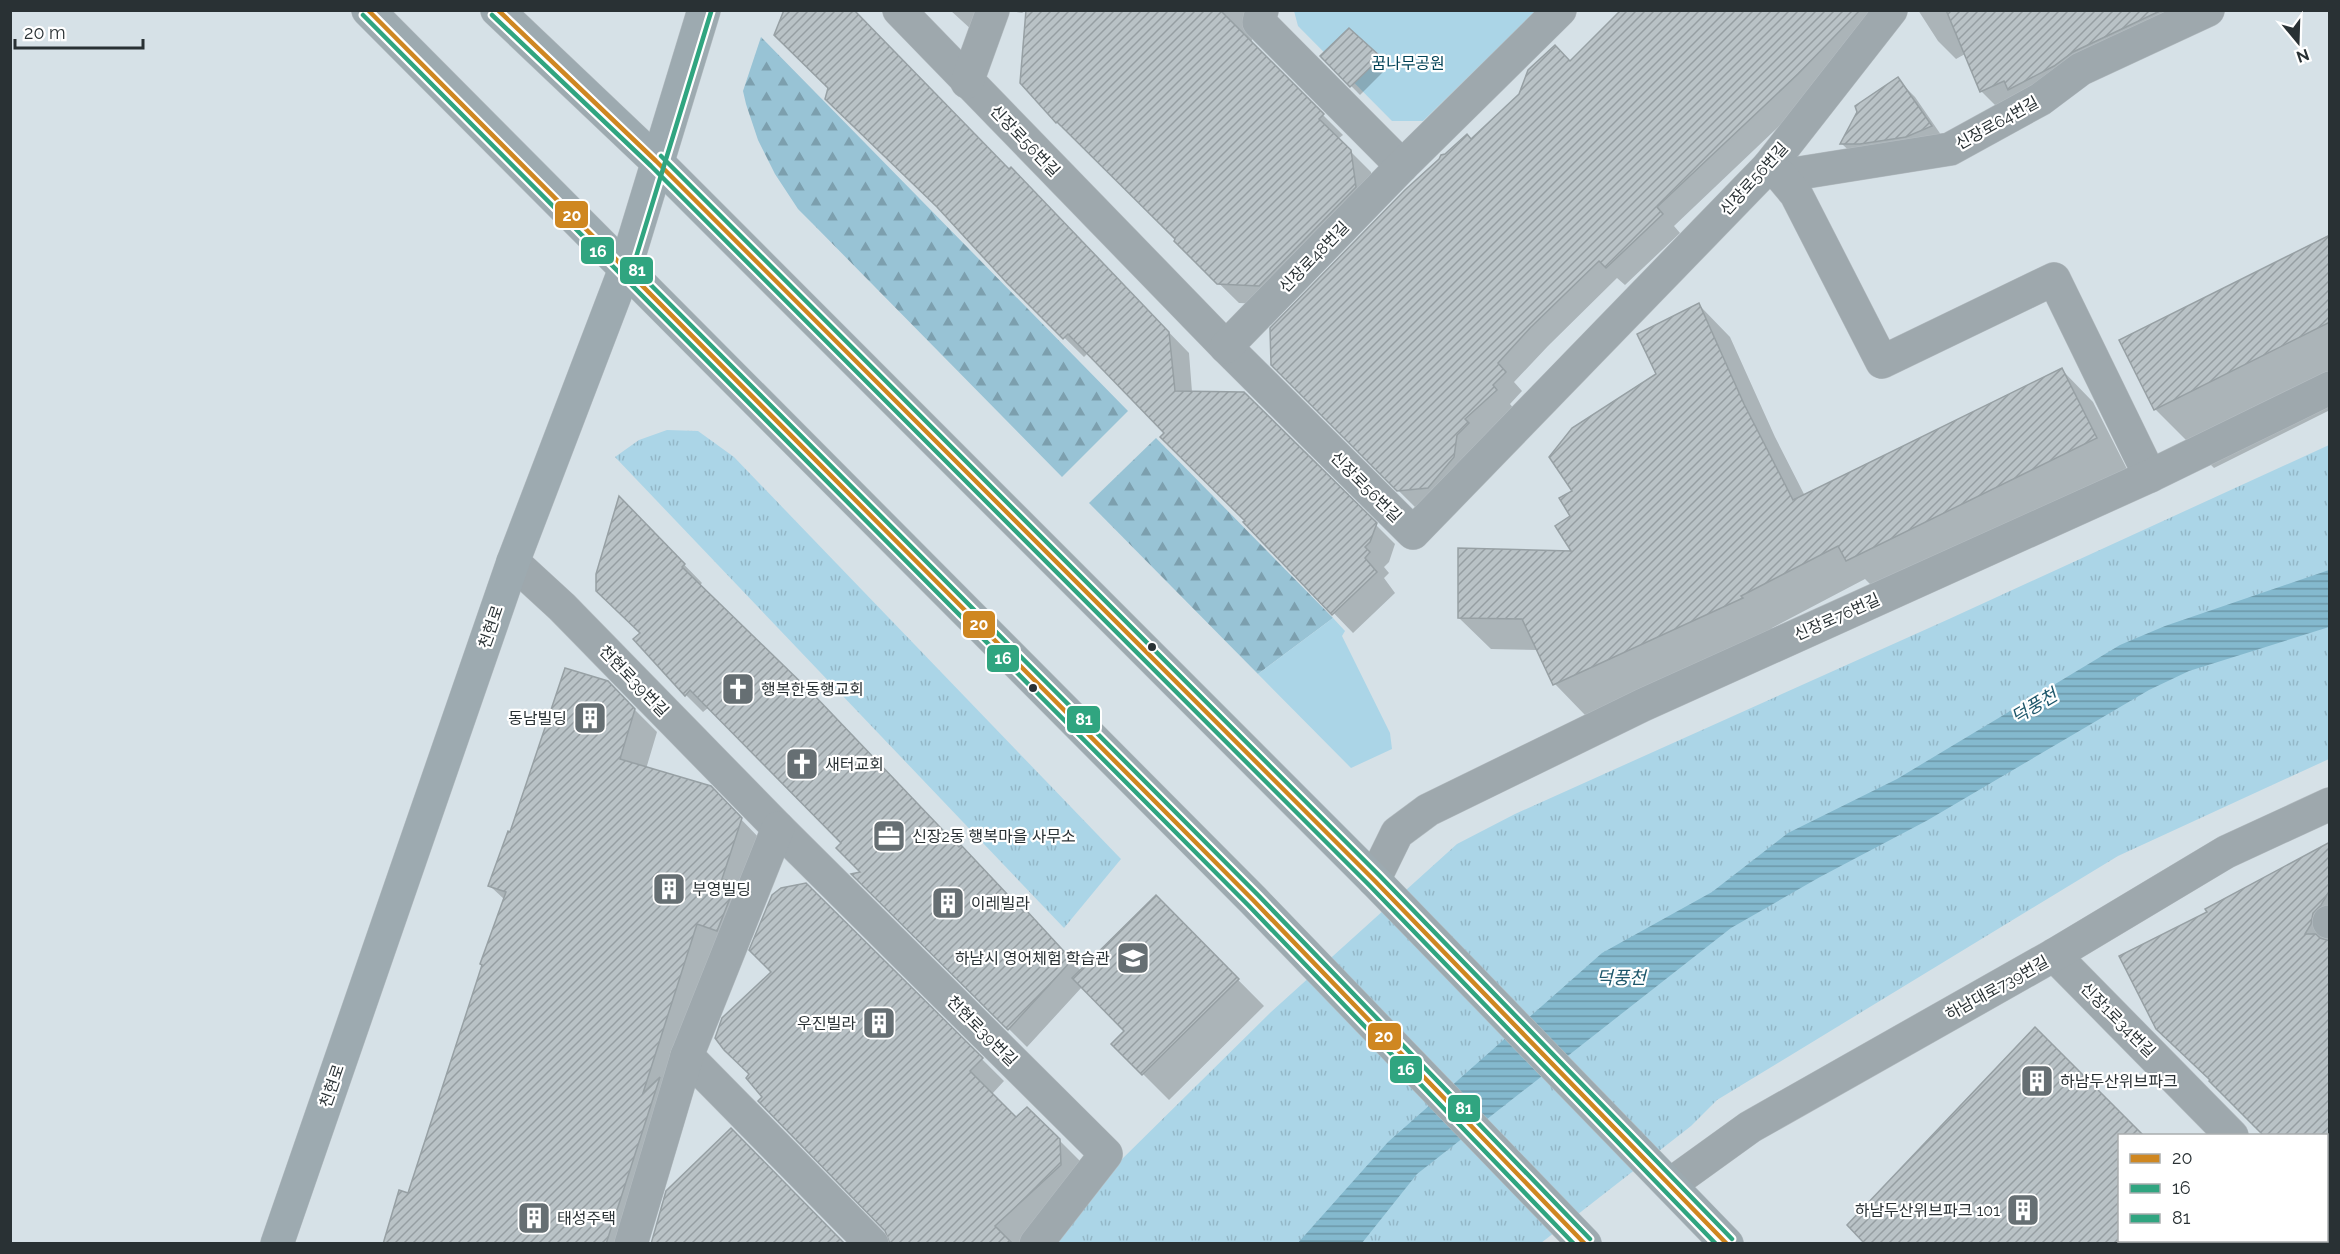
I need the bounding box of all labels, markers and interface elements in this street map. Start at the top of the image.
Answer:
scale bar [15,12,142,50]
north arrow [2268,12,2328,72]
text: 20 m [24,22,66,43]
text: N [2294,45,2312,67]
park label: 꿈나무공원 [1371,54,1445,73]
street label: 신장로64번길 [1952,92,2042,154]
street label: 신장로56번길 [986,101,1064,181]
street label: 신장로56번길 [1716,138,1792,220]
line badge: 20 [554,200,589,229]
text: 20 [563,206,582,225]
street label: 신장로48번길 [1275,217,1353,297]
line badge: 16 [580,236,615,265]
text: 16 [589,242,607,261]
line badge: 81 [619,256,654,285]
text: 81 [628,261,646,280]
street label: 신장로56번길 [1327,448,1405,526]
street label: 신장로76번길 [1791,590,1883,644]
street label: 천현로 [475,603,507,651]
line badge: 20 [962,610,996,639]
text: 20 [970,615,989,634]
street label: 천현로39번길 [595,641,673,721]
unlabelled marker [1146,641,1158,653]
line badge: 16 [986,644,1020,673]
text: 16 [994,649,1012,668]
church icon: 행복한동행교회 [720,671,756,707]
place label: 행복한동행교회 [761,680,864,699]
unlabelled marker [1027,682,1039,694]
water label: 덕풍천 [2007,683,2063,728]
building icon: 동남빌딩 [572,700,608,736]
line badge: 81 [1066,705,1101,734]
place label: 동남빌딩 [508,709,567,728]
text: 81 [1075,710,1093,729]
church icon: 새터교회 [784,746,820,782]
place label: 새터교회 [825,755,884,774]
office icon: 신장2동 행복마을 사무소 [871,818,907,854]
place label: 신장2동 행복마을 사무소 [912,827,1076,846]
building icon: 부영빌딩 [651,871,687,907]
place label: 부영빌딩 [692,880,751,899]
building icon: 이레빌라 [930,885,966,921]
place label: 이레빌라 [971,894,1030,913]
school or university icon: 하남시 영어체험 학습관 [1115,940,1151,976]
place label: 하남시 영어체험 학습관 [955,949,1110,968]
street label: 하남대로739번길 [1942,952,2052,1024]
water label: 덕풍천 [1596,967,1648,988]
street label: 신장1로34번길 [2077,979,2159,1061]
street label: 천현로39번길 [943,992,1021,1070]
building icon: 우진빌라 [861,1005,897,1041]
place label: 우진빌라 [797,1014,856,1033]
line badge: 20 [1367,1022,1402,1051]
text: 20 [1375,1027,1394,1046]
line badge: 16 [1389,1055,1423,1084]
text: 16 [1397,1060,1415,1079]
street label: 천현로 [316,1062,348,1110]
building icon: 하남두산위브파크 [2019,1063,2055,1099]
place label: 하남두산위브파크 [2060,1072,2178,1091]
line badge: 81 [1447,1094,1481,1123]
text: 81 [1455,1099,1473,1118]
legend [2118,1134,2328,1242]
text: 20 [2172,1147,2192,1168]
text: 16 [2172,1177,2191,1198]
building icon: 하남두산위브파크 101 [2005,1192,2041,1228]
building icon: 태성주택 [516,1200,552,1236]
place label: 하남두산위브파크 101 [1855,1201,2000,1220]
text: 81 [2172,1207,2191,1228]
place label: 태성주택 [557,1209,616,1228]

